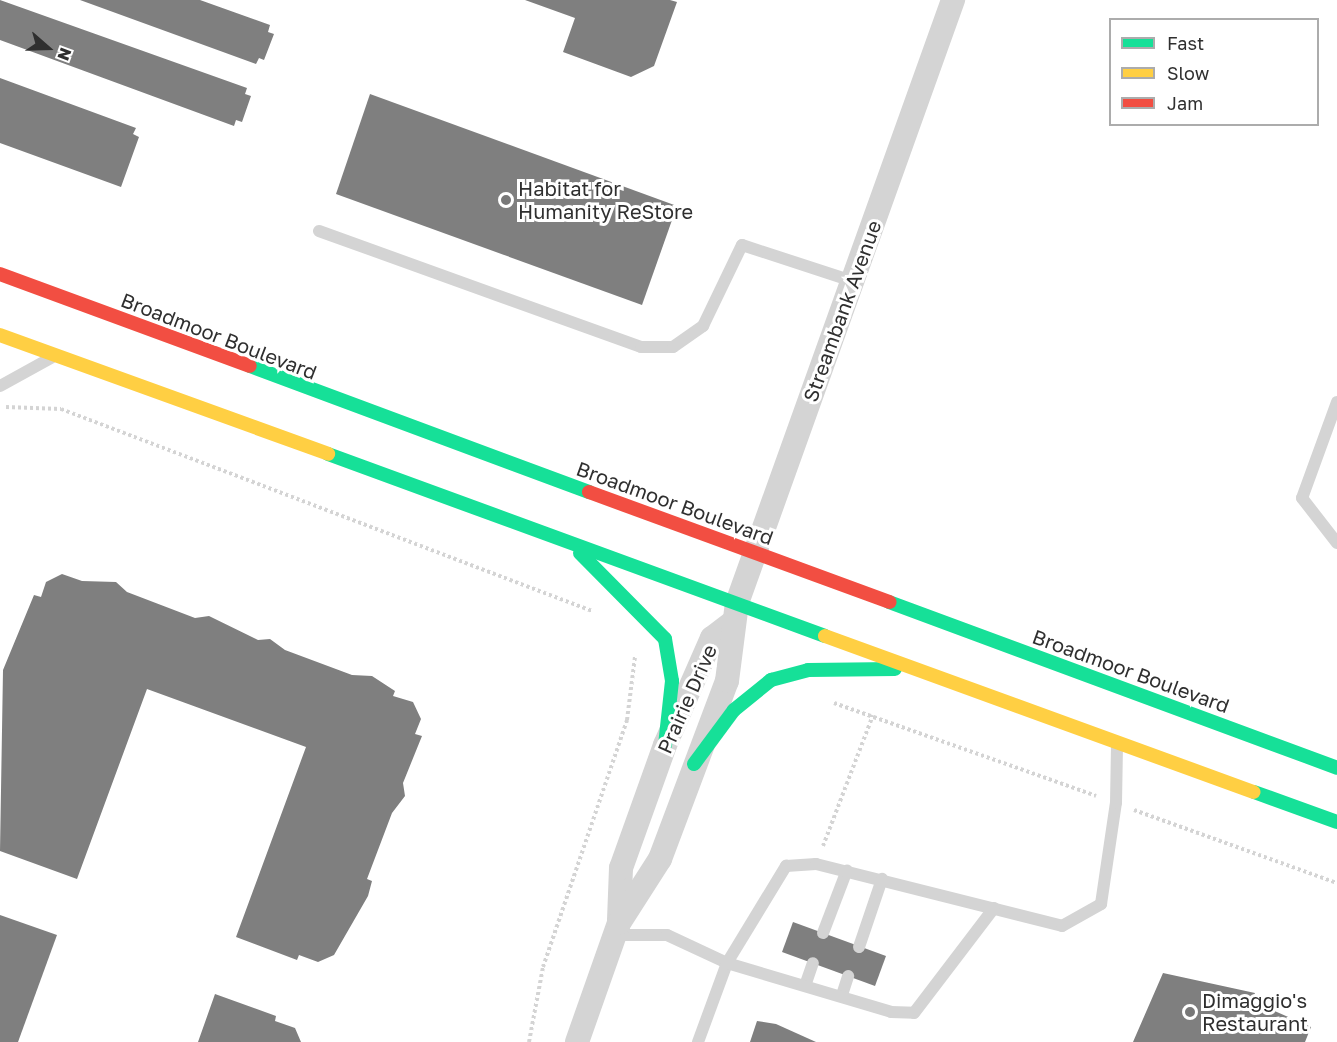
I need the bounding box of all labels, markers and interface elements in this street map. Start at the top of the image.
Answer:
north arrow [18,18,78,78]
legend [1109,18,1319,126]
text: Fast [1167,32,1204,54]
text: N [53,45,76,63]
text: Slow [1167,62,1209,84]
text: Jam [1167,92,1203,114]
place label: Habitat for Humanity ReStore [518,176,693,223]
marker: Habitat for Humanity ReStore [499,193,513,207]
street label: Streambank Avenue [798,217,886,405]
street label: Broadmoor Boulevard [118,288,320,384]
street label: Broadmoor Boulevard [573,456,777,550]
street label: Broadmoor Boulevard [1029,624,1233,718]
street label: Prairie Drive [652,641,722,757]
place label: Dimaggio's Restaurant [1202,988,1308,1035]
marker: Dimaggio's Restaurant [1183,1005,1197,1019]

